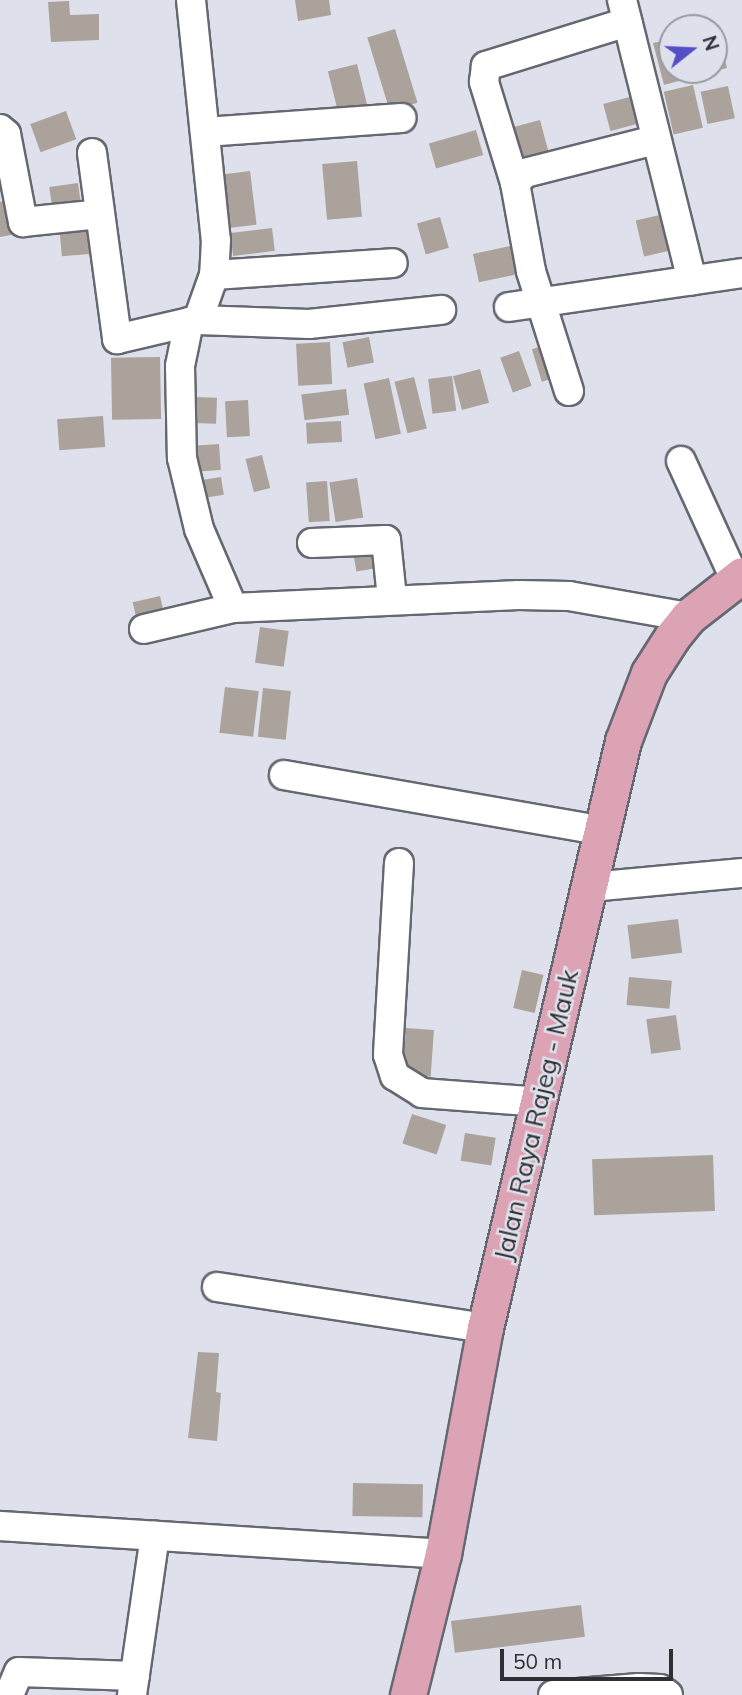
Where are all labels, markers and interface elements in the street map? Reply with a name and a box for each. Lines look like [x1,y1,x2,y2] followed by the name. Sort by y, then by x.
[658,14,728,84] north arrow
[697,33,725,54] text: N
[487,966,585,1264] street label: Jalan Raya Rajeg - Mauk
[504,1636,677,1680] scale bar
[513,1648,562,1674] text: 50 m

